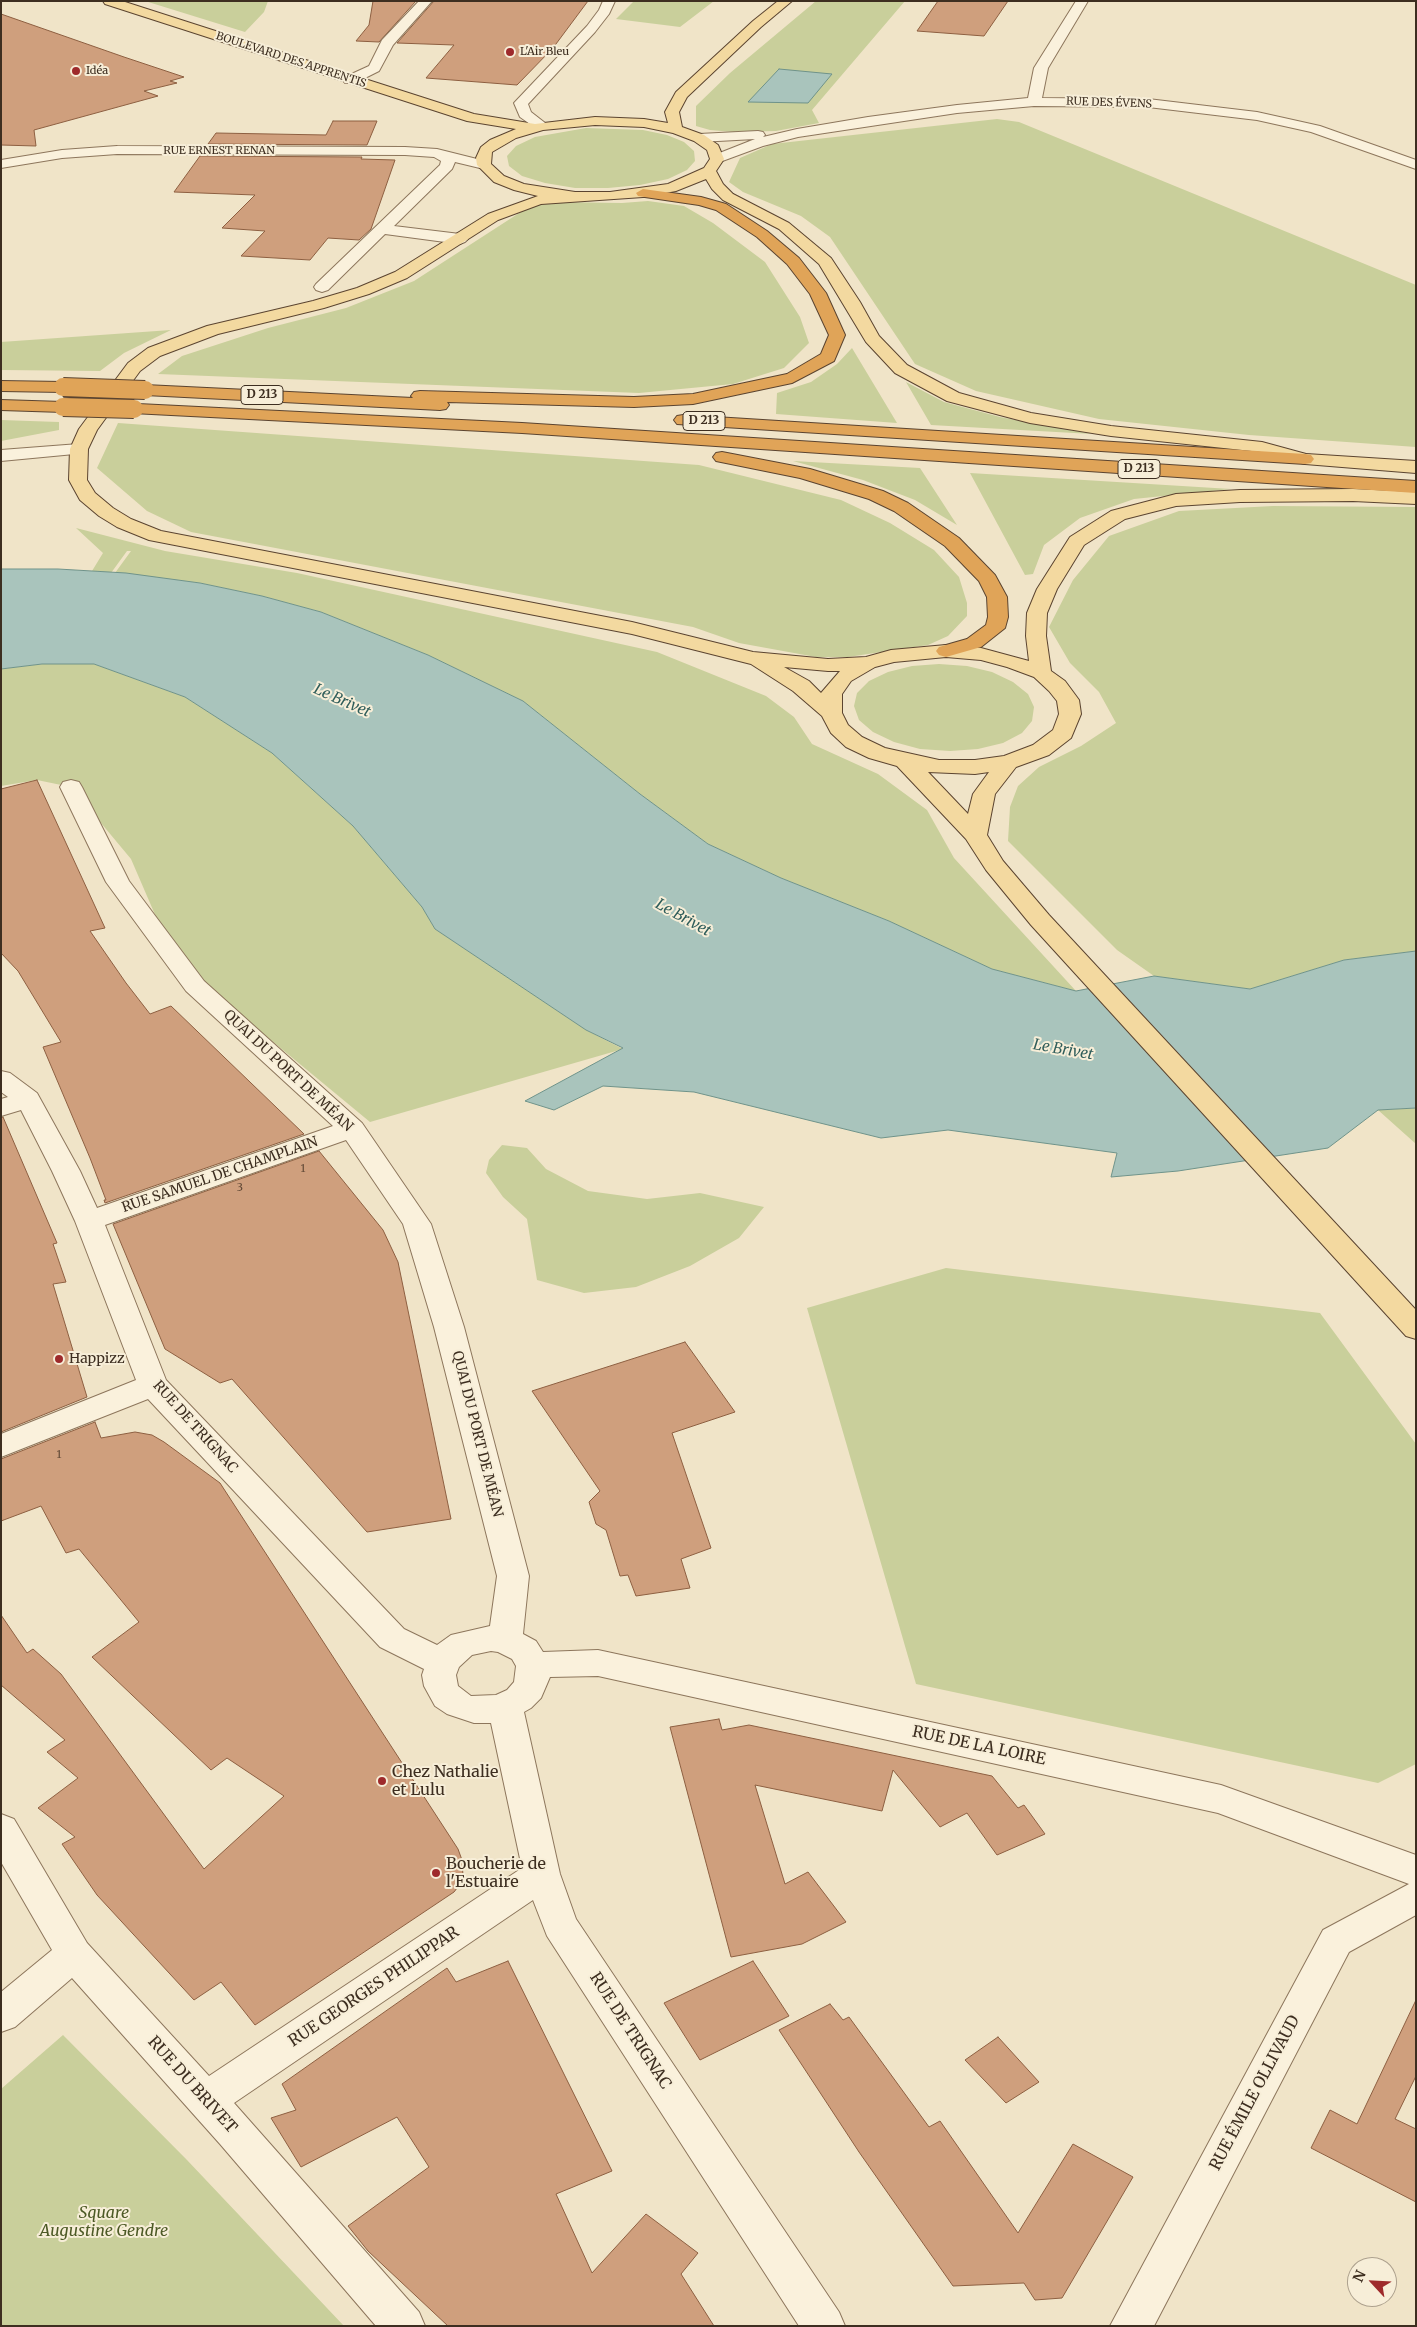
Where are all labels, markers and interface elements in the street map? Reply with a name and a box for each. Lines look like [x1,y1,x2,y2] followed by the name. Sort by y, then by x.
[214,29,368,91] street label: BOULEVARD DES APPRENTIS
[520,45,569,59] place label: L'Air Bleu
[504,46,516,58] marker: L'Air Bleu
[86,64,108,78] place label: Idéa
[70,65,82,77] marker: Idéa
[1066,95,1152,111] street label: RUE DES ÉVENS
[163,144,275,158] street label: RUE ERNEST RENAN
[241,386,283,404] road number: D 213
[683,412,725,431] road number: D 213
[1118,459,1160,478] road number: D 213
[311,680,373,722] water label: Le Brivet
[652,895,714,941] water label: Le Brivet
[220,1007,356,1135] street label: QUAI DU PORT DE MÉAN
[1032,1036,1094,1064] water label: Le Brivet
[120,1133,320,1217] street label: RUE SAMUEL DE CHAMPLAIN
[301,1162,305,1176] house number: 1
[237,1181,243,1195] house number: 3
[448,1349,506,1519] street label: QUAI DU PORT DE MÉAN
[69,1351,124,1367] place label: Happizz
[53,1353,65,1365] marker: Happizz
[149,1377,241,1477] street label: RUE DE TRIGNAC
[57,1448,61,1462] house number: 1
[911,1722,1047,1770] street label: RUE DE LA LOIRE
[392,1762,498,1800] place label: Chez Nathalie et Lulu
[376,1775,388,1787] marker: Chez Nathalie et Lulu
[446,1854,546,1892] place label: Boucherie de l'Estuaire
[430,1867,442,1879] marker: Boucherie de l'Estuaire
[285,1923,463,2051] street label: RUE GEORGES PHILIPPAR
[585,1969,675,2093] street label: RUE DE TRIGNAC
[1206,2012,1304,2174] street label: RUE ÉMILE OLLIVAUD
[143,2033,241,2137] street label: RUE DU BRIVET
[40,2203,168,2241] park label: Square Augustine Gendre
[1347,2257,1397,2307] north arrow
[1349,2267,1370,2285] text: N

